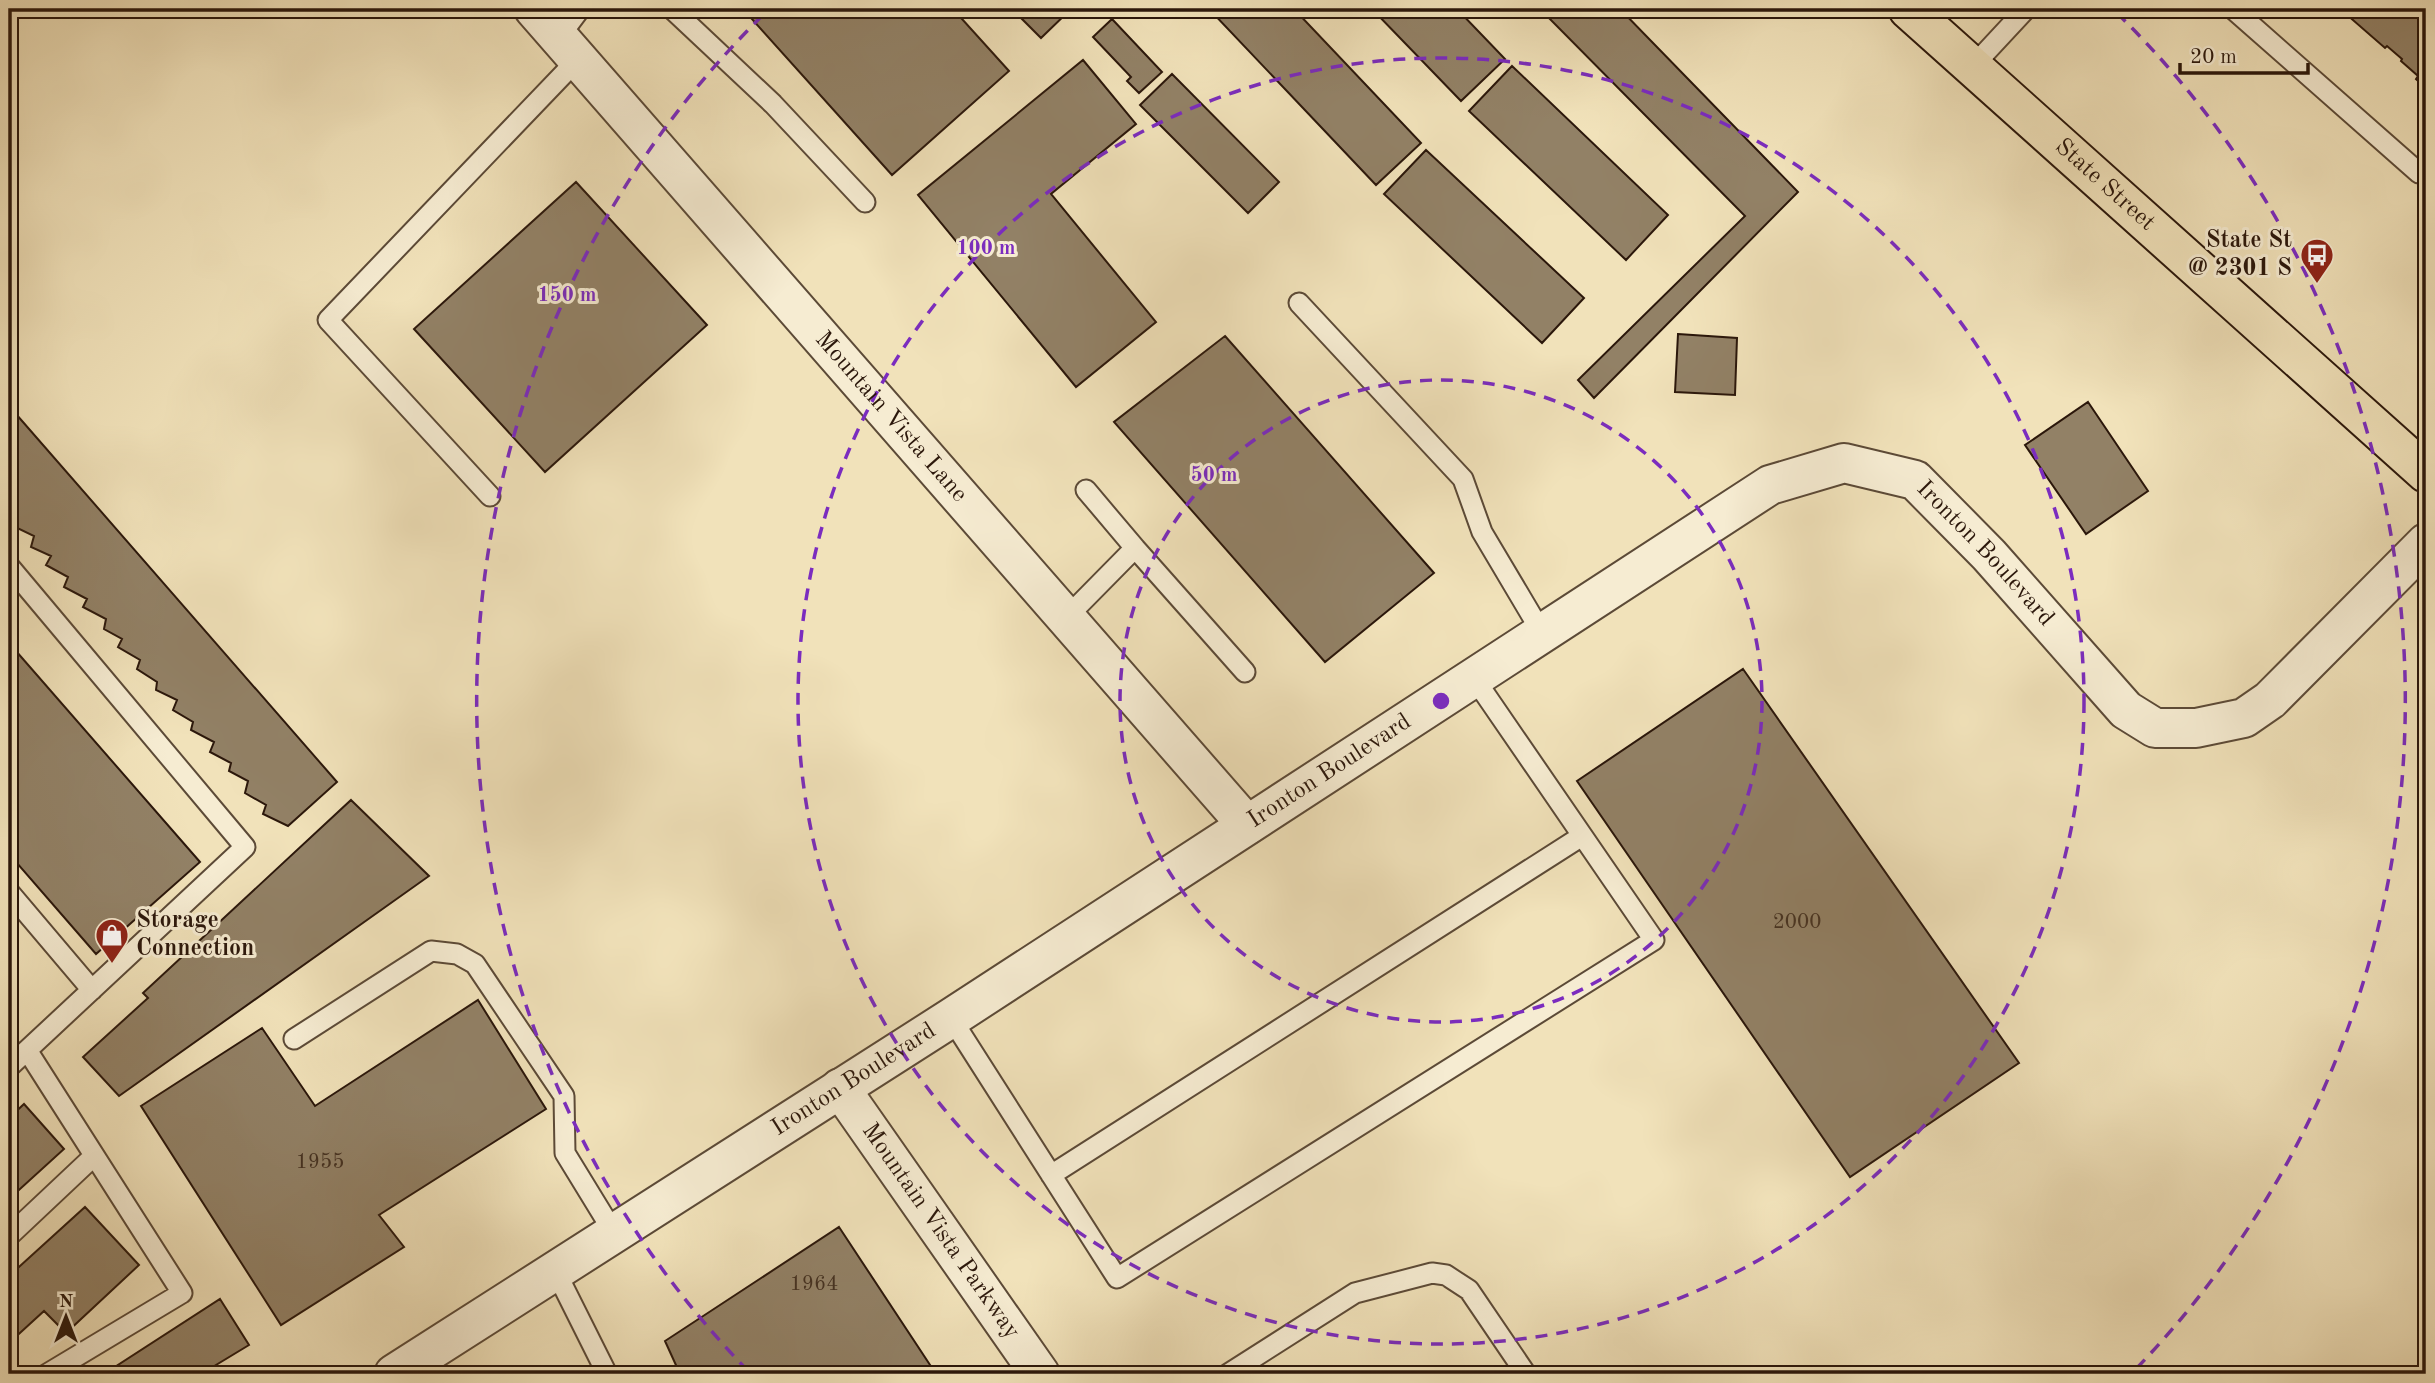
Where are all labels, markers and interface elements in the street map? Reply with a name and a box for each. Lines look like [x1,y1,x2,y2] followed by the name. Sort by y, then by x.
[2180,32,2307,76] scale bar
[2190,47,2237,68] text: 20 m
[2050,135,2159,236] street label: State Street
[2188,229,2292,281] place label: State St @ 2301 S
[2298,236,2336,285] bus stop icon: State St @ 2301 S
[956,238,1016,259] text: 100 m
[537,285,597,306] text: 150 m
[810,327,971,507] street label: Mountain Vista Lane
[1190,465,1238,486] text: 50 m
[1911,477,2058,631] street label: Ironton Boulevard
[1429,689,1453,713] centre of rings
[1244,710,1416,833] street label: Ironton Boulevard
[136,909,254,961] place label: Storage Connection
[1773,912,1821,933] house number: 2000
[93,916,131,965] shop icon: Storage Connection
[768,1019,940,1141] street label: Ironton Boulevard
[857,1119,1024,1344] street label: Mountain Vista Parkway
[296,1152,344,1173] house number: 1955
[790,1274,838,1295] house number: 1964
[32,1282,102,1352] north arrow
[59,1293,74,1312] text: N

